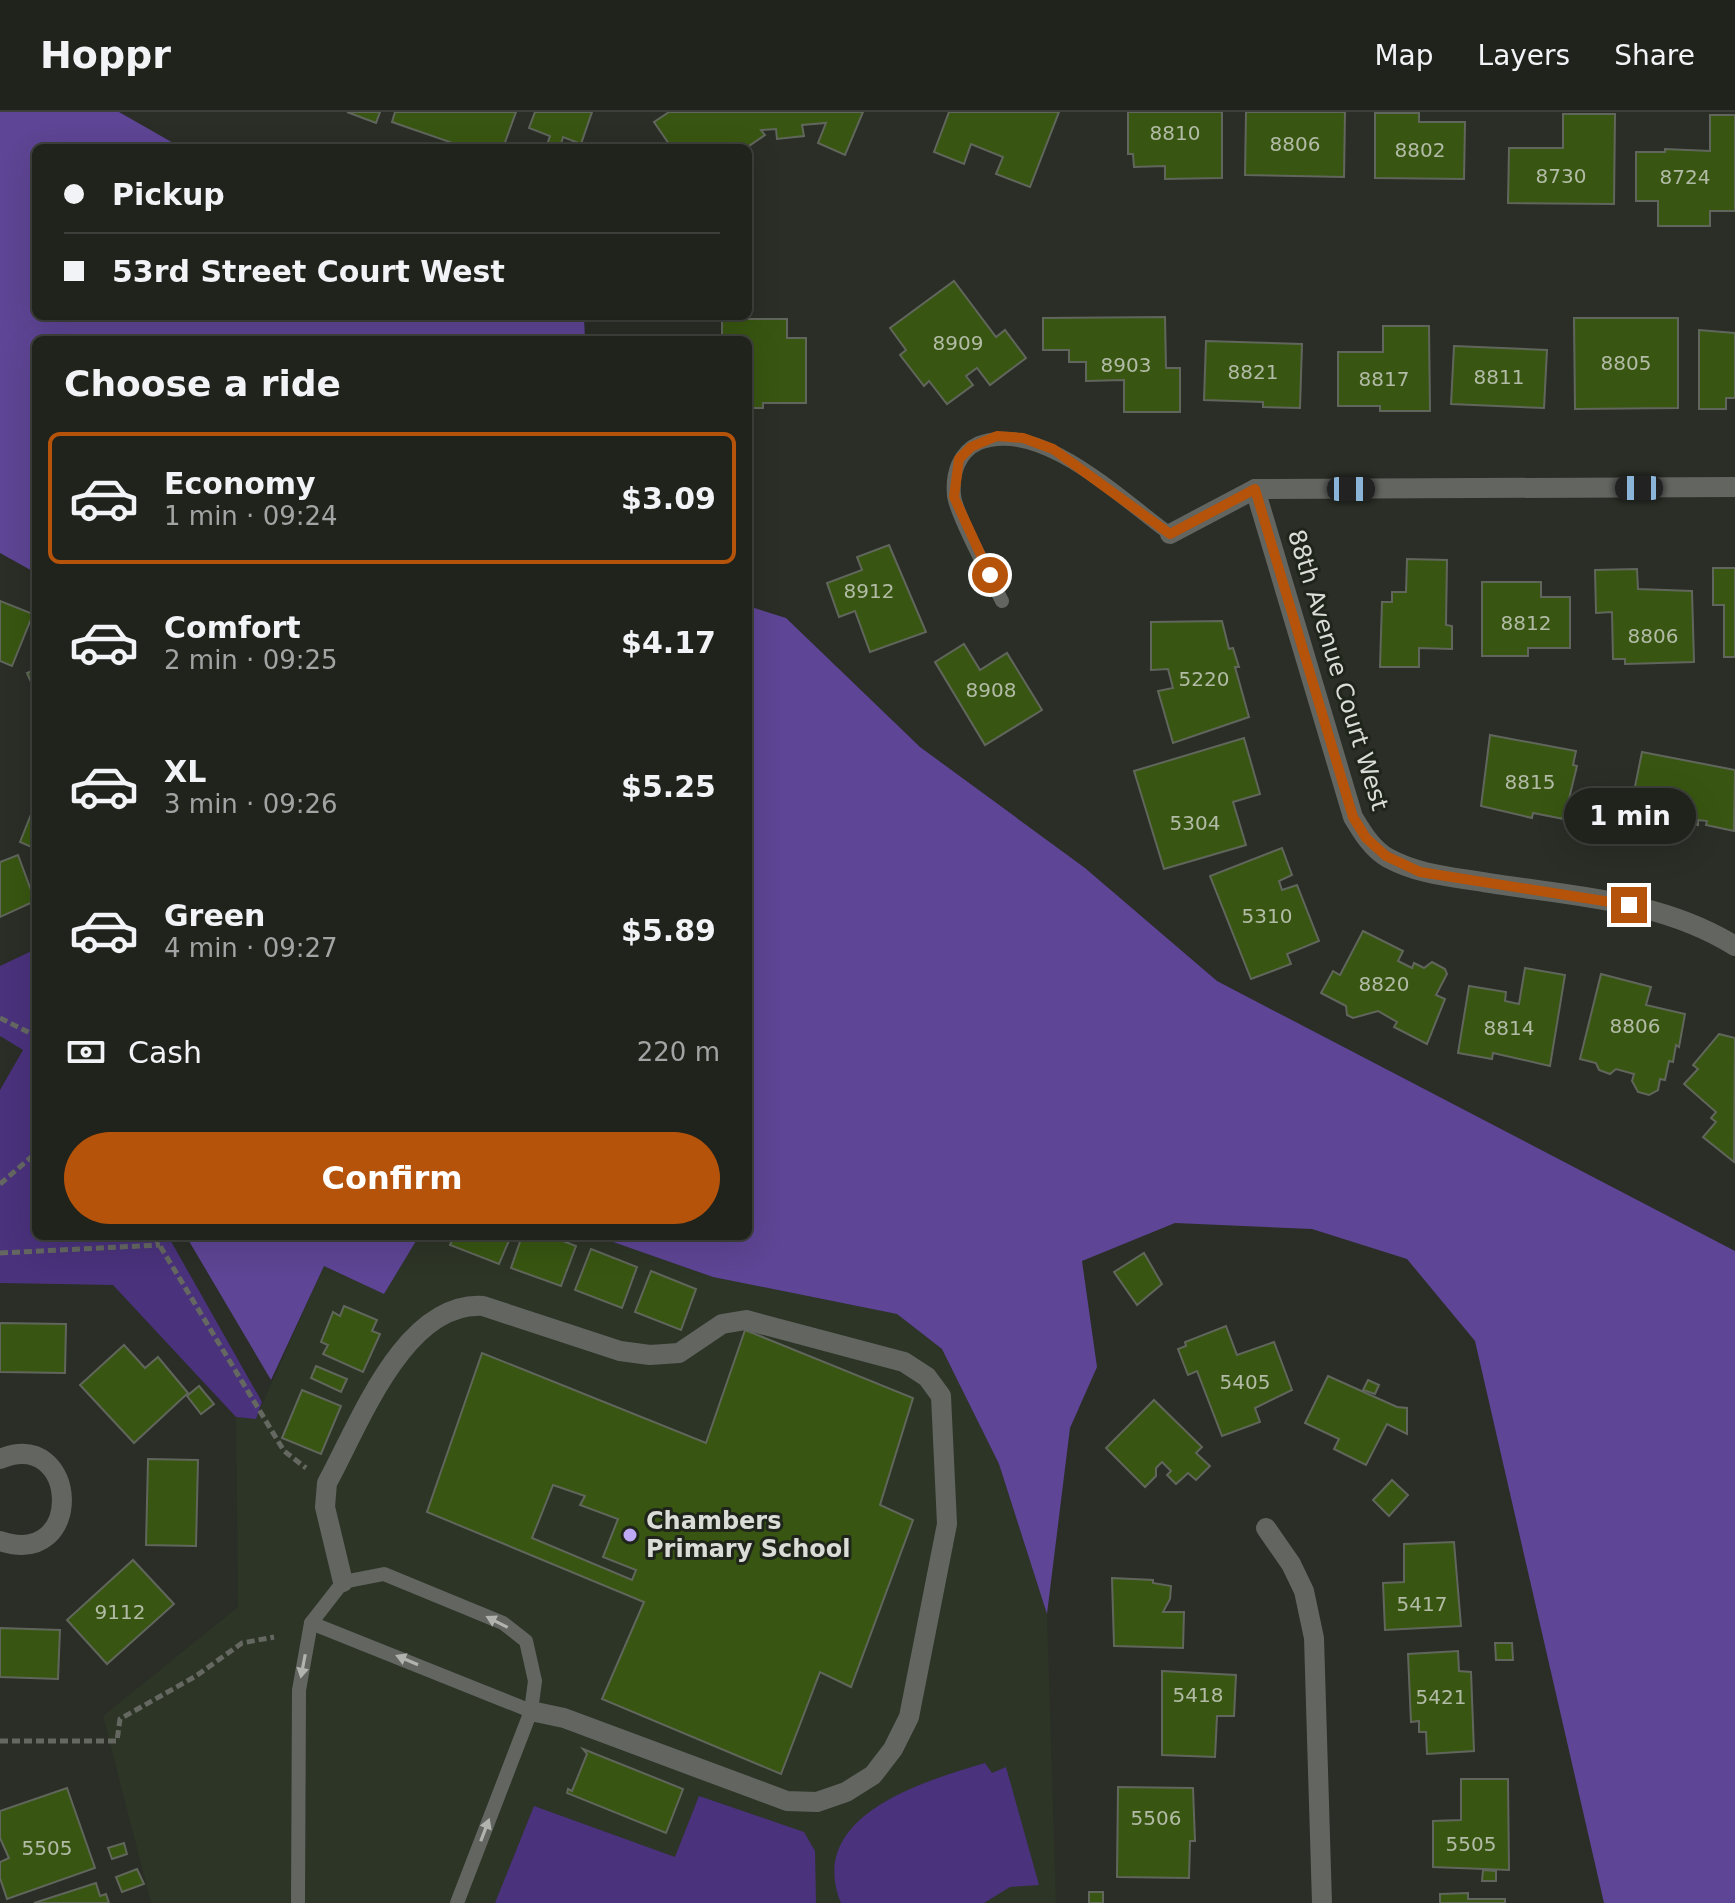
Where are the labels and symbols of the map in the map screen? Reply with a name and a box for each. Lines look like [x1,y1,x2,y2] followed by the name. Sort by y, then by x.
[1150,121,1200,145] house number: 8810
[1270,132,1320,156] house number: 8806
[1395,138,1445,162] house number: 8802
[1536,164,1586,188] house number: 8730
[1660,165,1710,189] house number: 8724
[933,331,983,355] house number: 8909
[1601,351,1651,375] house number: 8805
[1101,353,1151,377] house number: 8903
[1228,360,1278,384] house number: 8821
[1474,365,1524,389] house number: 8811
[1359,367,1409,391] house number: 8817
[1615,476,1663,500] car
[1327,477,1375,501] car
[1282,526,1394,814] street label: 88th Avenue Court West
[972,557,1008,593] route start
[844,579,894,603] house number: 8912
[1501,611,1551,635] house number: 8812
[1628,624,1678,648] house number: 8806
[1179,667,1229,691] house number: 5220
[966,678,1016,702] house number: 8908
[1505,770,1555,794] house number: 8815
[1563,789,1695,845] callout: 1 min
[1170,811,1220,835] house number: 5304
[1611,887,1647,923] route end
[1242,904,1292,928] house number: 5310
[1359,972,1409,996] house number: 8820
[1610,1014,1660,1038] house number: 8806
[1484,1016,1534,1040] house number: 8814
[1220,1370,1270,1394] house number: 5405
[646,1507,851,1563] place label: Chambers Primary School
[621,1526,639,1544] marker: Chambers Primary School
[1397,1592,1447,1616] house number: 5417
[95,1600,145,1624] house number: 9112
[485,1615,508,1628] one-way arrow
[396,1653,419,1666] one-way arrow
[296,1654,309,1679] one-way arrow
[1173,1683,1223,1707] house number: 5418
[1416,1685,1466,1709] house number: 5421
[1131,1806,1181,1830] house number: 5506
[479,1818,492,1842] one-way arrow
[1446,1832,1496,1856] house number: 5505
[22,1836,72,1860] house number: 5505

